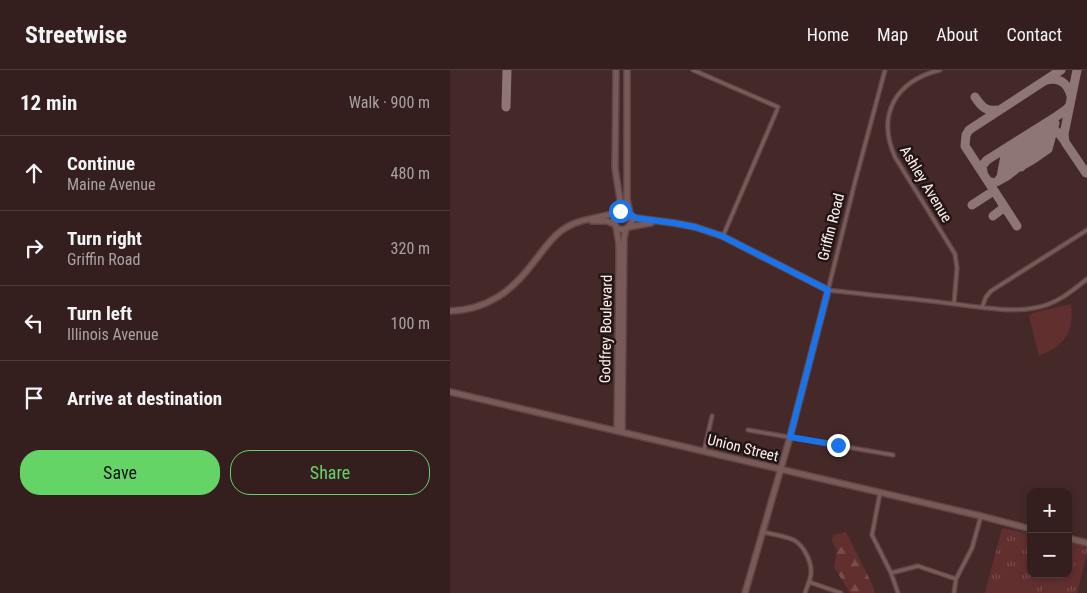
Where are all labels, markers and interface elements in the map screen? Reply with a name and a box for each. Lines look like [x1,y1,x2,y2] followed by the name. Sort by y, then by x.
[25,21,127,49] text: Streetwise
[807,24,849,45] text: Home
[877,24,908,45] text: Map
[936,24,978,45] text: About
[1006,24,1062,45] text: Contact
[20,91,77,115] text: 12 min
[349,93,430,112] text: Walk · 900 m
[896,143,956,225] street label: Ashley Avenue
[67,152,135,175] text: Continue
[20,159,48,187] icon: ahead
[391,164,430,183] text: 480 m
[67,175,155,194] text: Maine Avenue
[814,191,848,263] street label: Griffin Road
[609,200,632,223] route start
[67,227,142,250] text: Turn right
[20,234,48,262] icon: right
[391,239,430,258] text: 320 m
[67,250,140,269] text: Griffin Road
[596,275,616,383] street label: Godfrey Boulevard
[67,302,132,325] text: Turn left
[20,309,48,337] icon: left
[391,314,430,333] text: 100 m
[67,325,159,344] text: Illinois Avenue
[20,384,48,412] icon: arrive
[67,387,222,410] text: Arrive at destination
[706,430,780,466] street label: Union Street
[827,434,850,457] route end
[20,450,220,495] button: Save
[230,450,430,495] button: Share
[1027,488,1072,578] map controls
[1027,488,1072,533] button: +
[1027,533,1072,578] button: −

